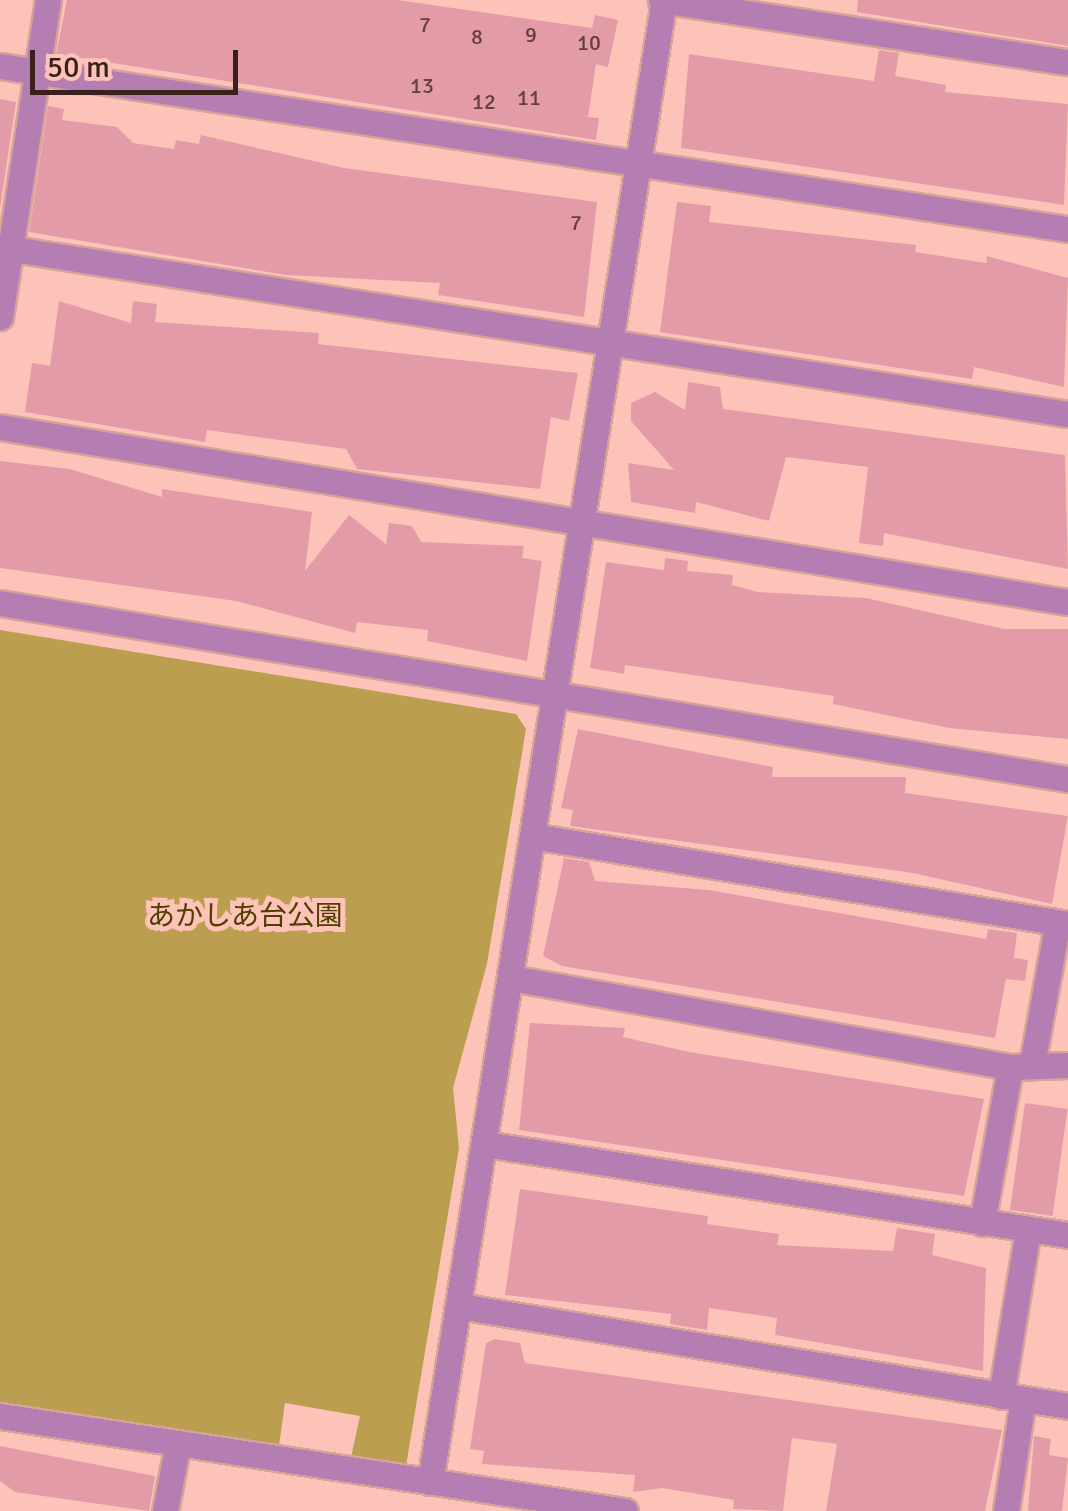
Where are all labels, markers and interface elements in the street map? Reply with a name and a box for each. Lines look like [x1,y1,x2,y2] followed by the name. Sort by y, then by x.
[419,12,431,38] house number: 7
[525,22,537,48] house number: 9
[471,24,483,50] house number: 8
[35,30,242,92] scale bar
[577,30,601,56] house number: 10
[47,49,110,86] text: 50 m
[410,73,434,99] house number: 13
[517,85,541,111] house number: 11
[472,89,496,115] house number: 12
[570,210,582,236] house number: 7
[147,899,343,933] park label: あかしあ台公園

